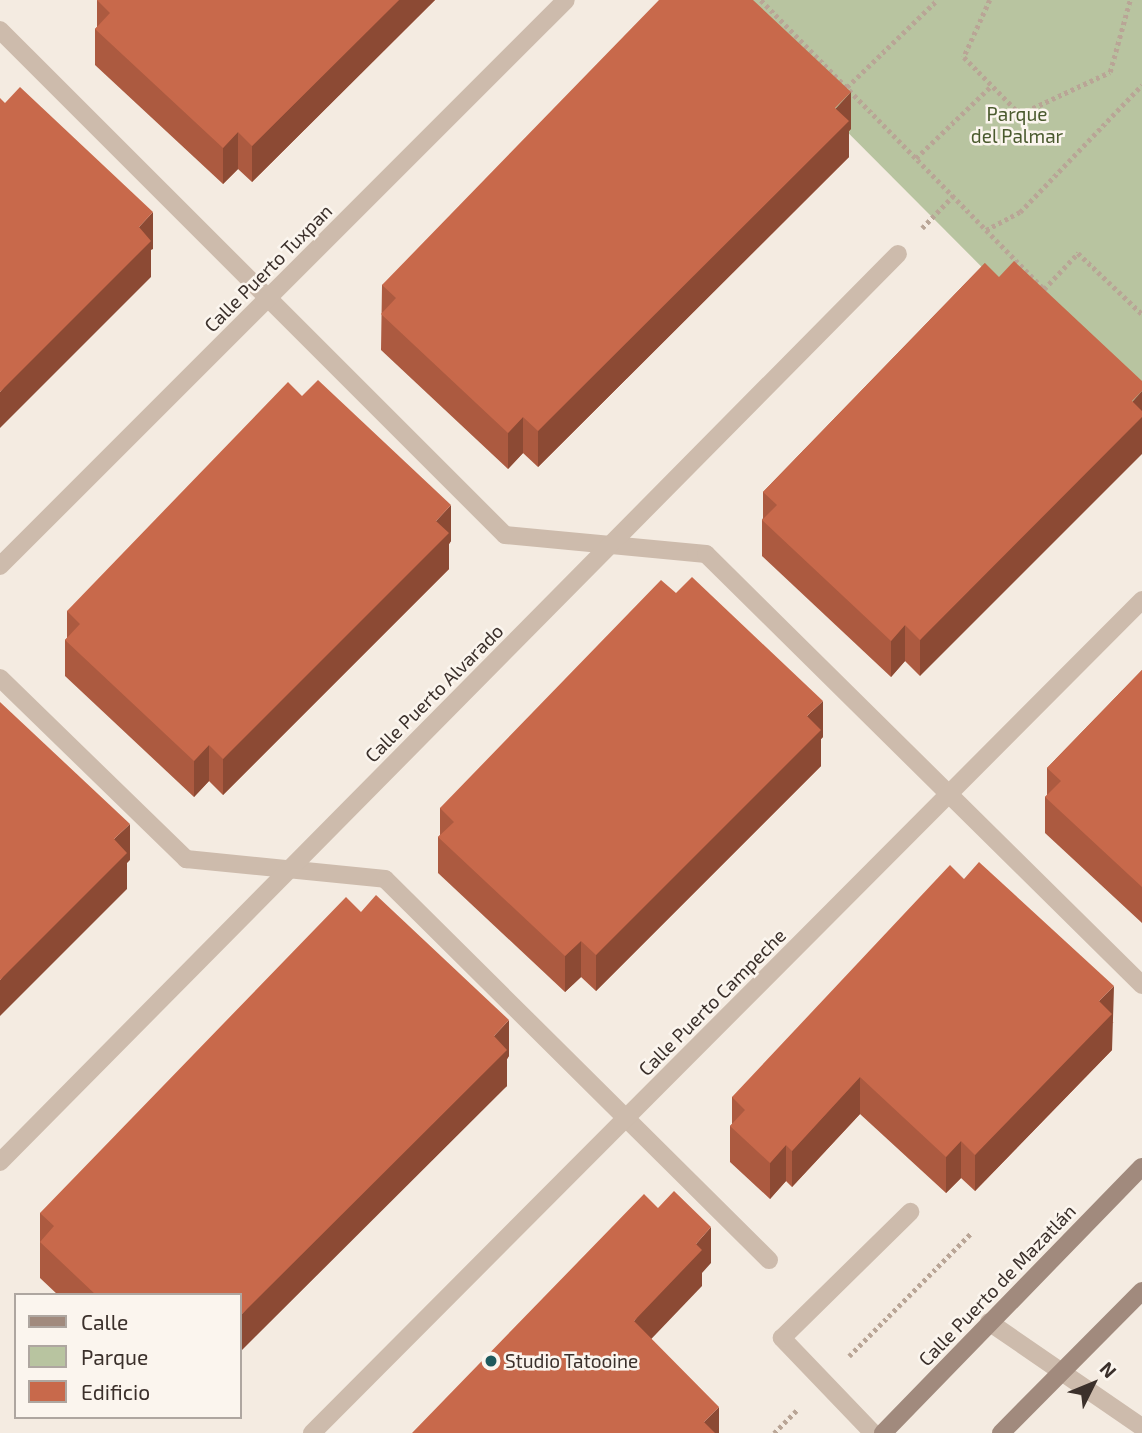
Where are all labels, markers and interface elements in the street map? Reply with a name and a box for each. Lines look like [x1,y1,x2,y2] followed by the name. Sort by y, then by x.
[971,103,1063,147] park label: Parque del Palmar
[199,199,337,337] street label: Calle Puerto Tuxpan
[360,619,508,767] street label: Calle Puerto Alvarado
[634,924,790,1080] street label: Calle Puerto Campeche
[914,1199,1080,1371] street label: Calle Puerto de Mazatlán
[14,1293,242,1419] legend
[81,1309,128,1334] text: Calle
[81,1344,148,1369] text: Parque
[1058,1349,1128,1419] north arrow
[505,1350,639,1372] place label: Studio Tatooine
[483,1353,499,1369] marker: Studio Tatooine
[1096,1356,1122,1382] text: N
[81,1379,150,1404] text: Edificio

